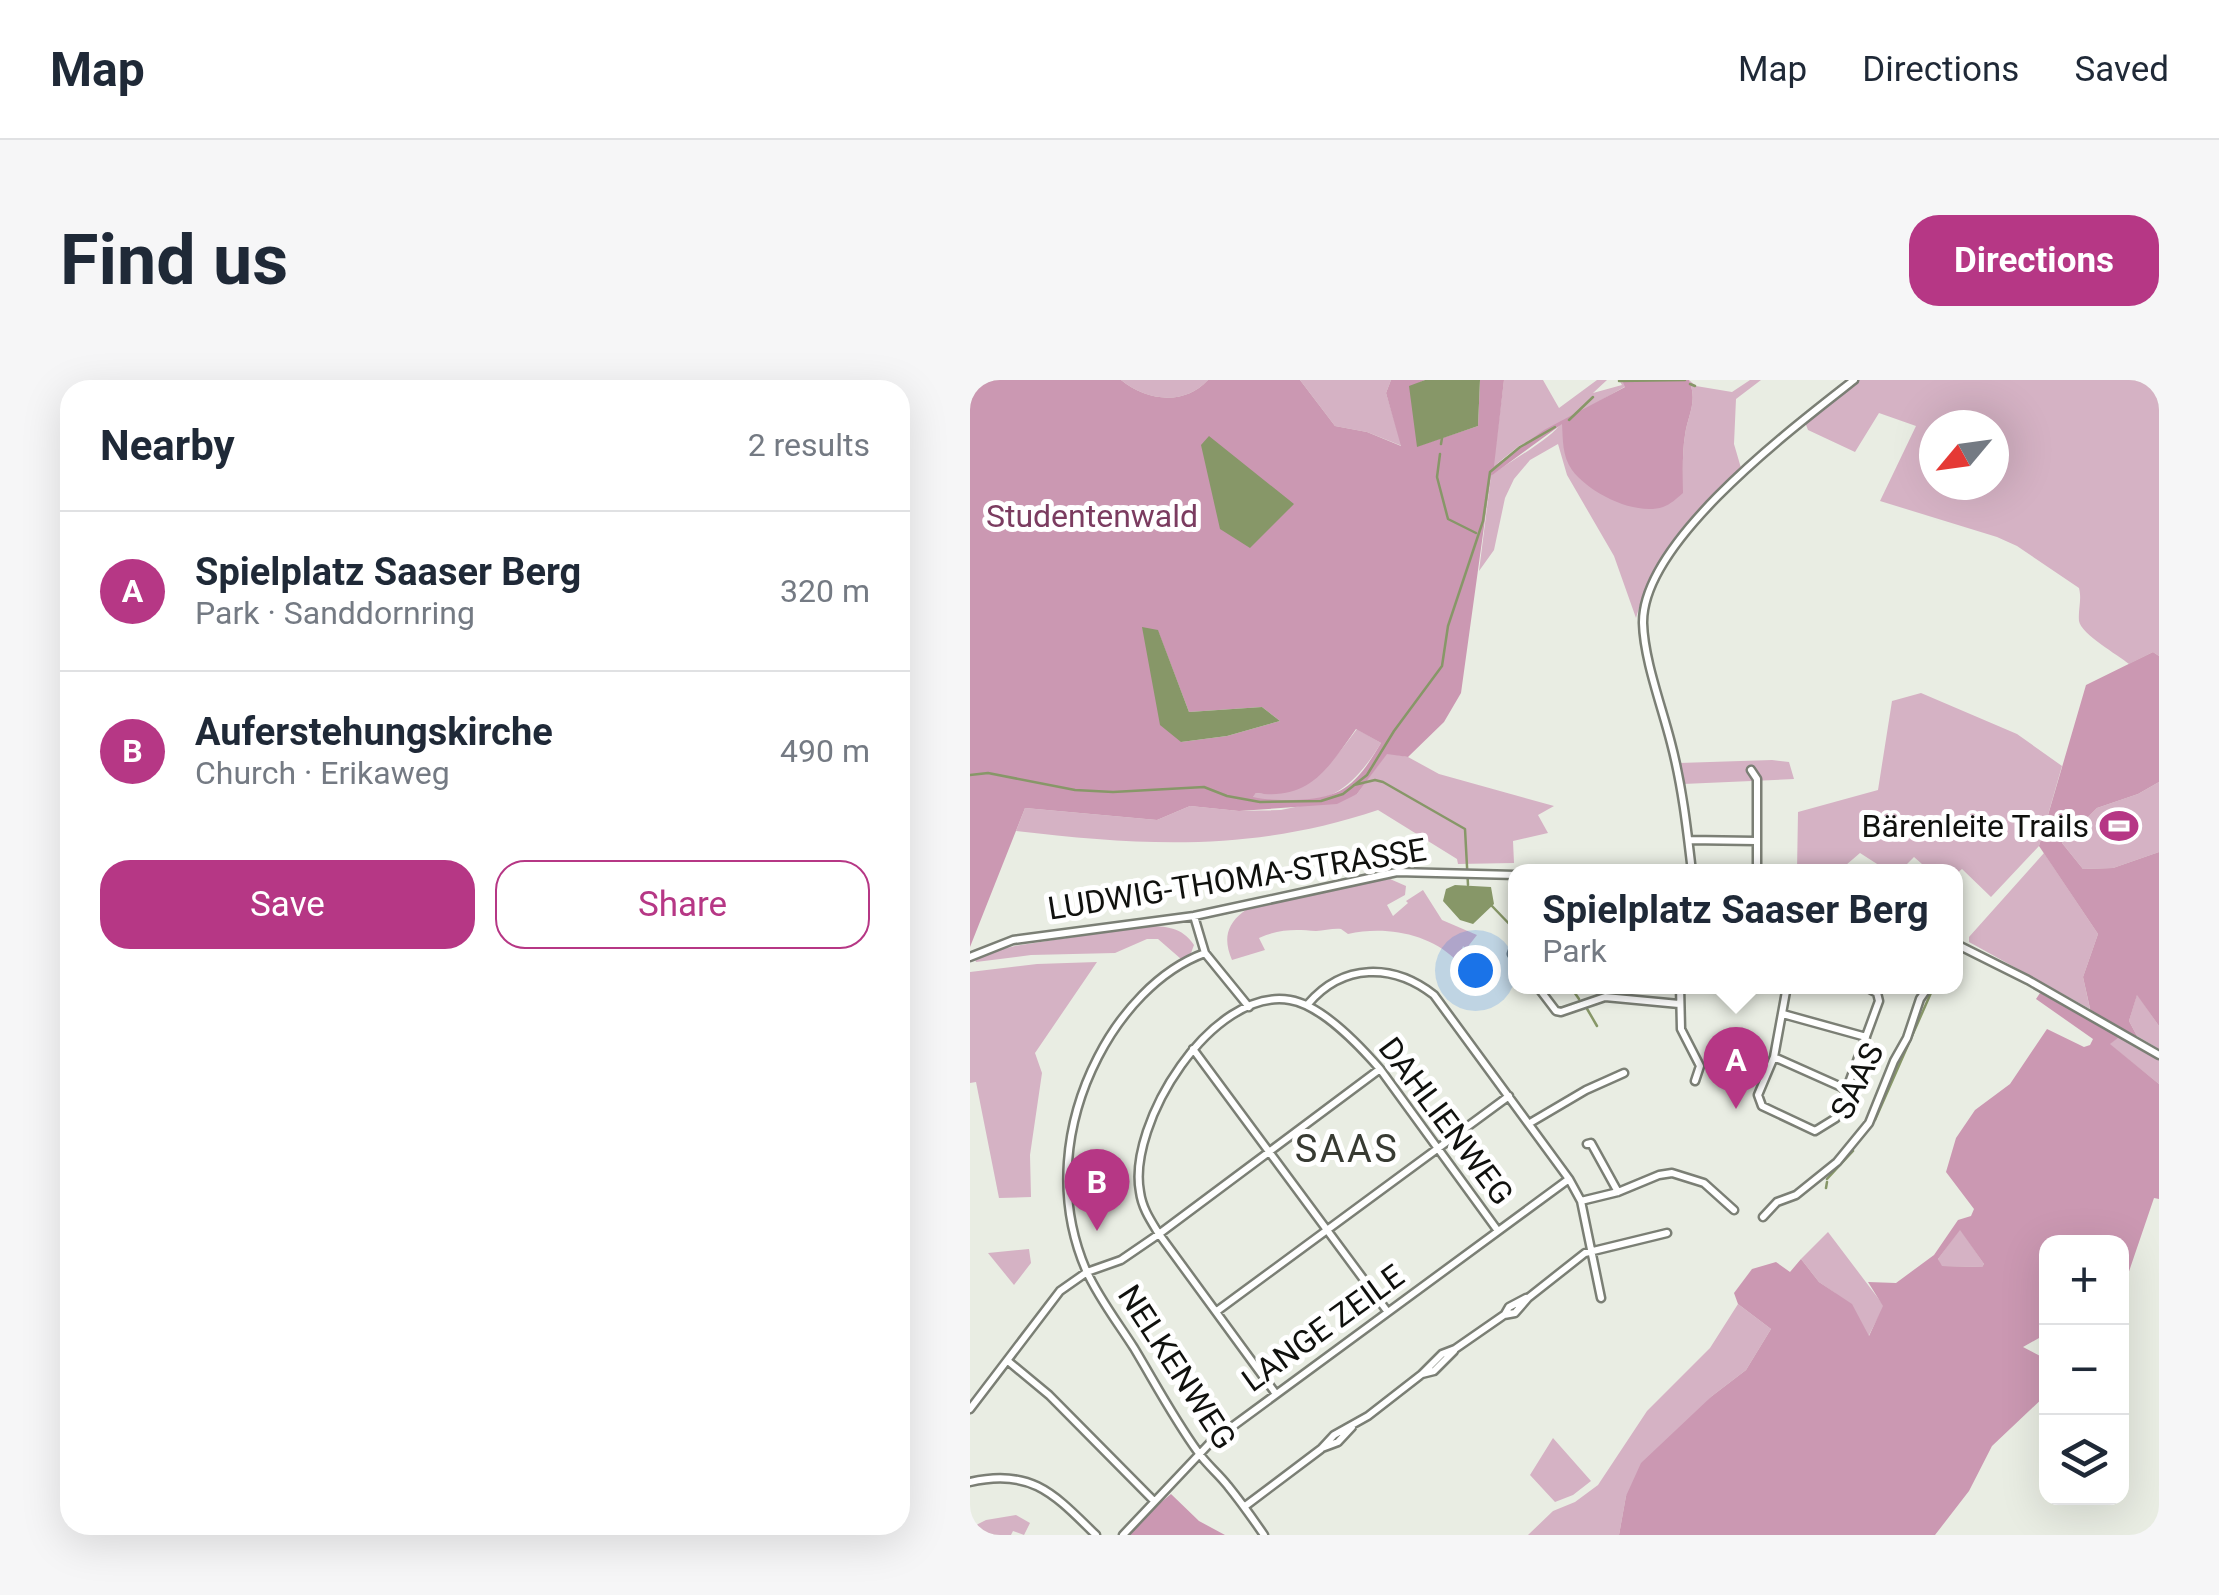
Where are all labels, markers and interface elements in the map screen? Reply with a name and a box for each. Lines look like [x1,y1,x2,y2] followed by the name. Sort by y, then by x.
[50,41,145,98] text: Map
[1738,49,1807,90] text: Map
[1862,49,2019,90] text: Directions
[2074,49,2169,90] text: Saved
[1909,215,2159,306] button: Directions
[60,219,288,301] text: Find us
[1919,410,2009,500] north arrow
[100,421,235,470] text: Nearby
[748,426,870,464] text: 2 results
[986,497,1198,535] park label: Studentenwald
[195,550,581,594] text: Spielplatz Saaser Berg
[122,572,143,610] text: A
[780,572,870,610] text: 320 m
[195,594,475,632] text: Park · Sanddornring
[195,710,553,754] text: Auferstehungskirche
[122,732,143,770] text: B
[780,732,870,770] text: 490 m
[195,754,450,792] text: Church · Erikaweg
[2098,805,2140,847] sports icon: Bärenleite Trails
[1862,807,2089,845] place label: Bärenleite Trails
[1045,830,1429,928] street label: LUDWIG-THOMA-STRASSE
[100,860,475,949] button: Save
[495,860,870,949] button: Share
[1508,864,1963,994] popup
[1542,888,1929,932] text: Spielplatz Saaser Berg
[1542,932,1607,970] text: Park
[1450,945,1501,996] your location
[1704,1026,1768,1109] pin: A
[1371,1030,1521,1212] street label: DAHLIENWEG
[1822,1037,1892,1125] street label: SAAS
[1295,1127,1399,1171] district label: SAAS
[1064,1148,1130,1231] pin: B
[2039,1235,2129,1505] map controls
[2039,1235,2129,1325] button: +
[1235,1257,1411,1399] street label: LANGE ZEILE
[1110,1278,1244,1456] street label: NELKENWEG
[2039,1325,2129,1415] button: −
[2039,1415,2129,1505] button: layers

